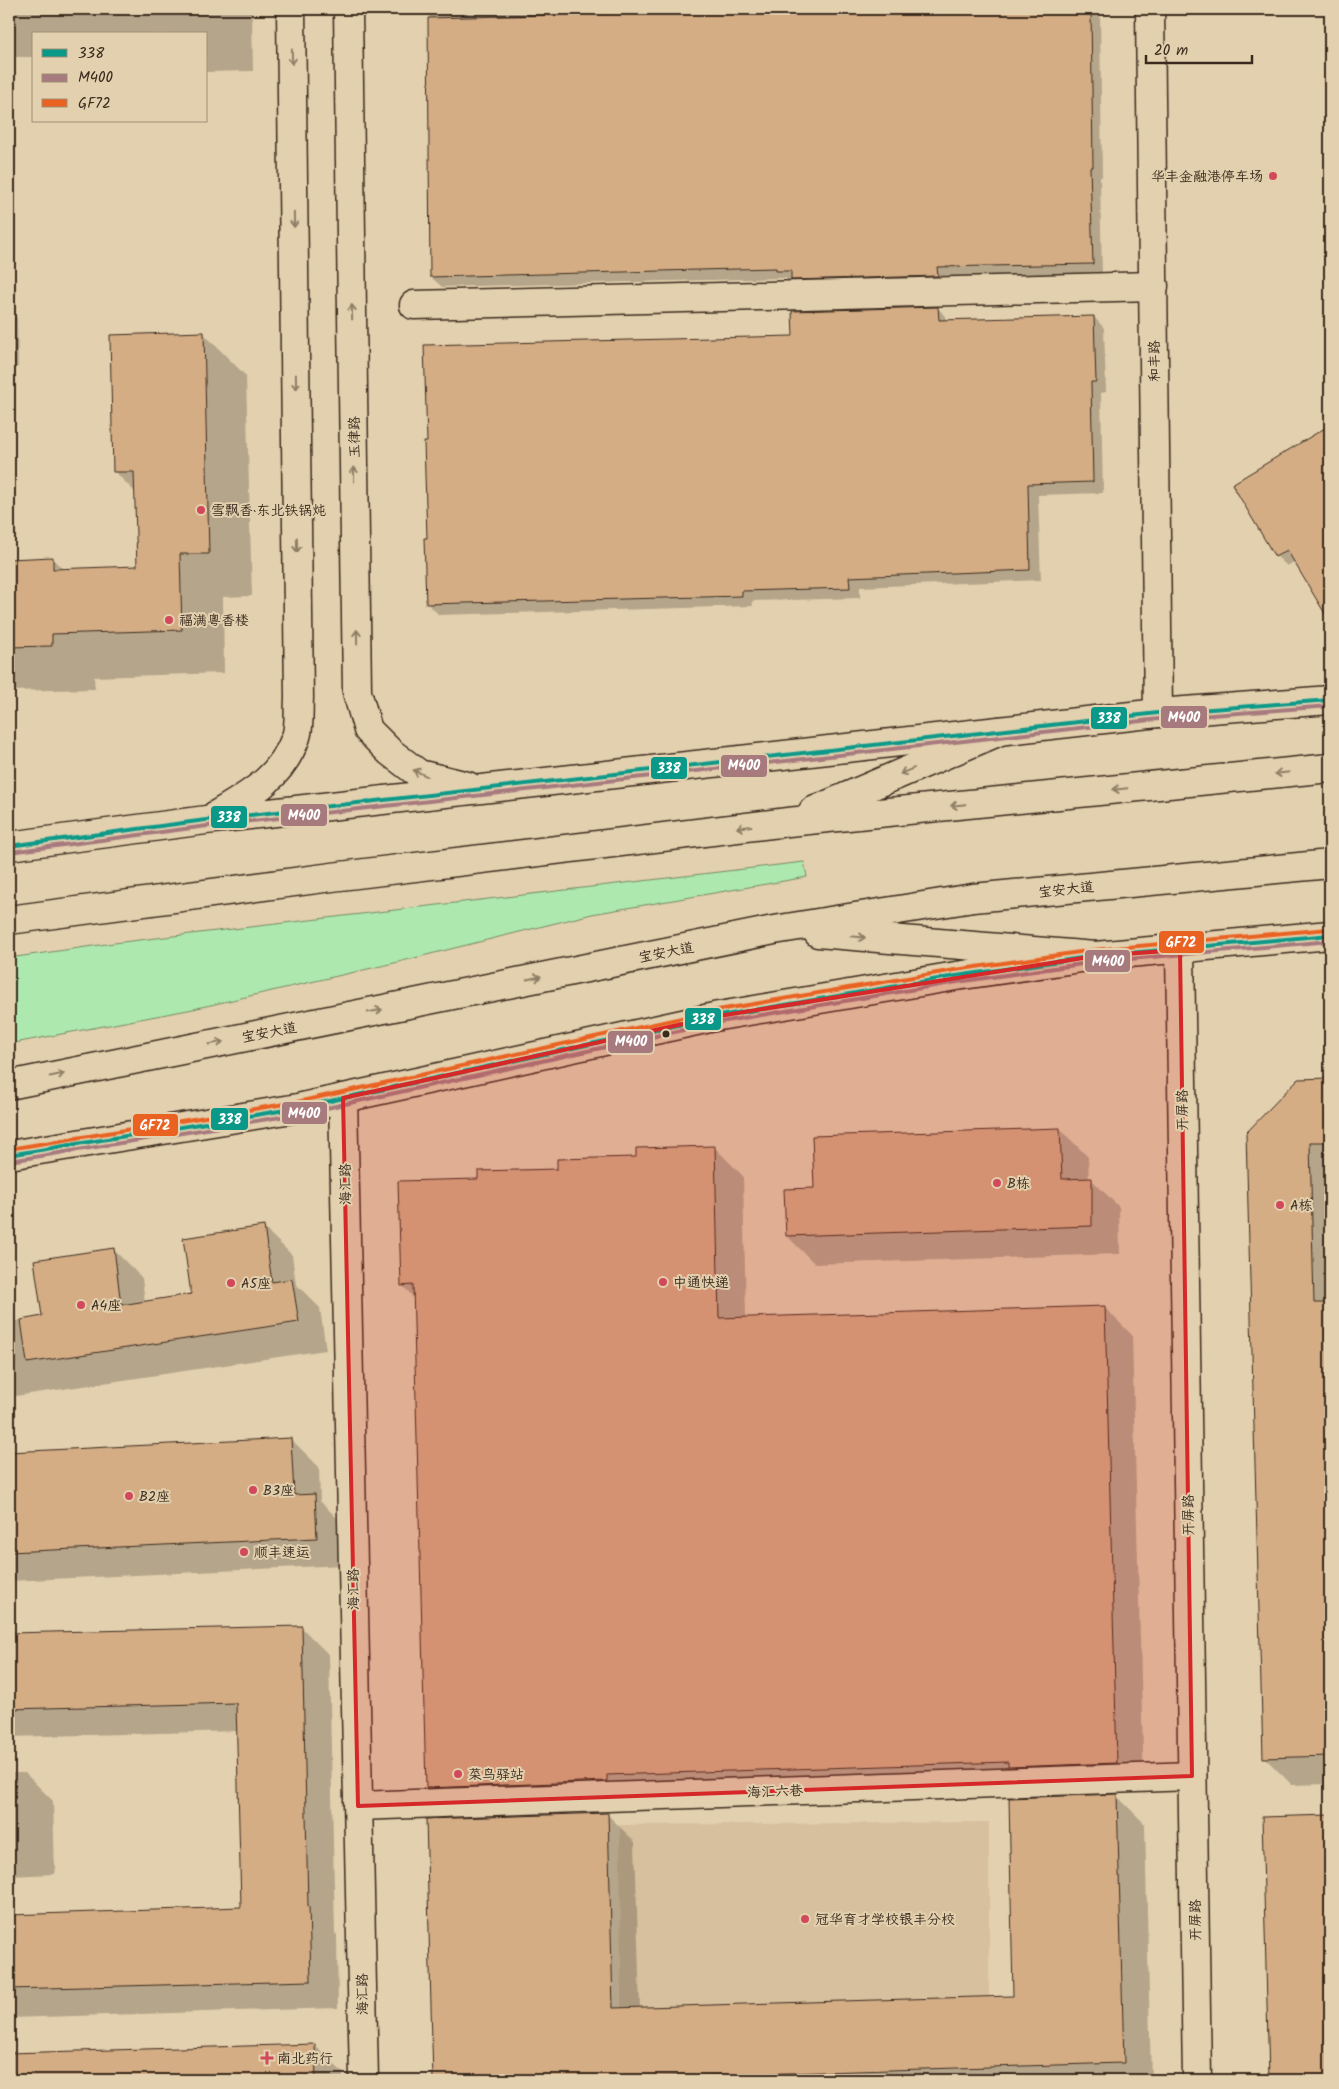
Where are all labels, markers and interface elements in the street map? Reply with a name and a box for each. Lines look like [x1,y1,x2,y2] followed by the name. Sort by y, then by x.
[32,32,208,122] legend
[1146,32,1253,64] scale bar
[1154,39,1188,63] text: 20 m
[78,42,105,66] text: 338
[287,49,297,65] one-way arrow
[78,66,114,90] text: M400
[78,92,111,116] text: GF72
[1151,166,1263,188] place label: 华丰金融港停车场
[1267,170,1279,182] marker: 华丰金融港停车场
[289,212,299,228] one-way arrow
[347,304,357,320] one-way arrow
[1144,340,1166,382] street label: 和丰路
[291,374,300,390] one-way arrow
[344,416,366,458] street label: 玉律路
[350,467,359,483] one-way arrow
[211,500,326,522] place label: 雪飘香·东北铁锅炖
[195,504,207,516] marker: 雪飘香·东北铁锅炖
[292,536,302,553] one-way arrow
[179,610,249,632] place label: 福满粤香楼
[163,614,175,626] marker: 福满粤香楼
[352,629,361,645] one-way arrow
[1160,705,1208,729] line badge: M400
[1090,706,1128,730] line badge: 338
[1168,707,1201,729] text: M400
[1096,708,1122,730] text: 338
[720,754,768,778] line badge: M400
[728,755,761,777] text: M400
[650,756,688,780] line badge: 338
[656,758,682,780] text: 338
[413,767,428,777] one-way arrow
[900,767,915,777] one-way arrow
[1274,768,1290,778] one-way arrow
[1112,784,1128,794] one-way arrow
[951,800,967,810] one-way arrow
[280,803,328,827] line badge: M400
[210,805,248,829] line badge: 338
[288,805,321,827] text: M400
[216,807,242,829] text: 338
[737,822,753,832] one-way arrow
[1037,876,1095,904] street label: 宝安大道
[1158,930,1205,954] line badge: GF72
[850,932,866,941] one-way arrow
[1166,932,1196,954] text: GF72
[637,937,696,969] street label: 宝安大道
[1084,949,1131,973] line badge: M400
[1092,951,1125,973] text: M400
[526,973,542,983] one-way arrow
[367,1005,383,1015] one-way arrow
[684,1007,722,1031] line badge: 338
[690,1009,716,1031] text: 338
[240,1017,299,1049] street label: 宝安大道
[661,1029,671,1039] unlabelled marker
[607,1030,654,1054] line badge: M400
[615,1031,648,1053] text: M400
[207,1038,223,1047] one-way arrow
[48,1070,64,1079] one-way arrow
[1172,1089,1194,1131] street label: 开屏路
[281,1101,328,1125] line badge: M400
[288,1103,321,1125] text: M400
[210,1107,249,1131] line badge: 338
[217,1109,243,1131] text: 338
[132,1113,179,1137] line badge: GF72
[140,1115,170,1137] text: GF72
[335,1163,357,1205] street label: 海汇路
[1007,1173,1030,1195] place label: B栋
[991,1177,1003,1189] marker: B栋
[1290,1195,1313,1217] place label: A栋
[1274,1199,1286,1211] marker: A栋
[673,1272,729,1294] place label: 中通快递
[241,1273,271,1295] place label: A5座
[657,1276,669,1288] marker: 中通快递
[225,1277,237,1289] marker: A5座
[91,1295,121,1317] place label: A4座
[75,1299,87,1311] marker: A4座
[263,1480,294,1502] place label: B3座
[247,1484,259,1496] marker: B3座
[139,1486,170,1508] place label: B2座
[123,1490,135,1502] marker: B2座
[1178,1494,1200,1536] street label: 开屏路
[254,1542,310,1564] place label: 顺丰速运
[238,1546,250,1558] marker: 顺丰速运
[343,1568,365,1610] street label: 海汇路
[468,1764,524,1786] place label: 菜鸟驿站
[452,1768,464,1780] marker: 菜鸟驿站
[747,1780,804,1804] street label: 海汇六巷
[1185,1899,1207,1941] street label: 开屏路
[815,1909,955,1931] place label: 冠华育才学校银丰分校
[799,1913,811,1925] marker: 冠华育才学校银丰分校
[352,1973,374,2015] street label: 海汇路
[277,2048,333,2070] place label: 南北药行
[261,2052,273,2064] marker: 南北药行

